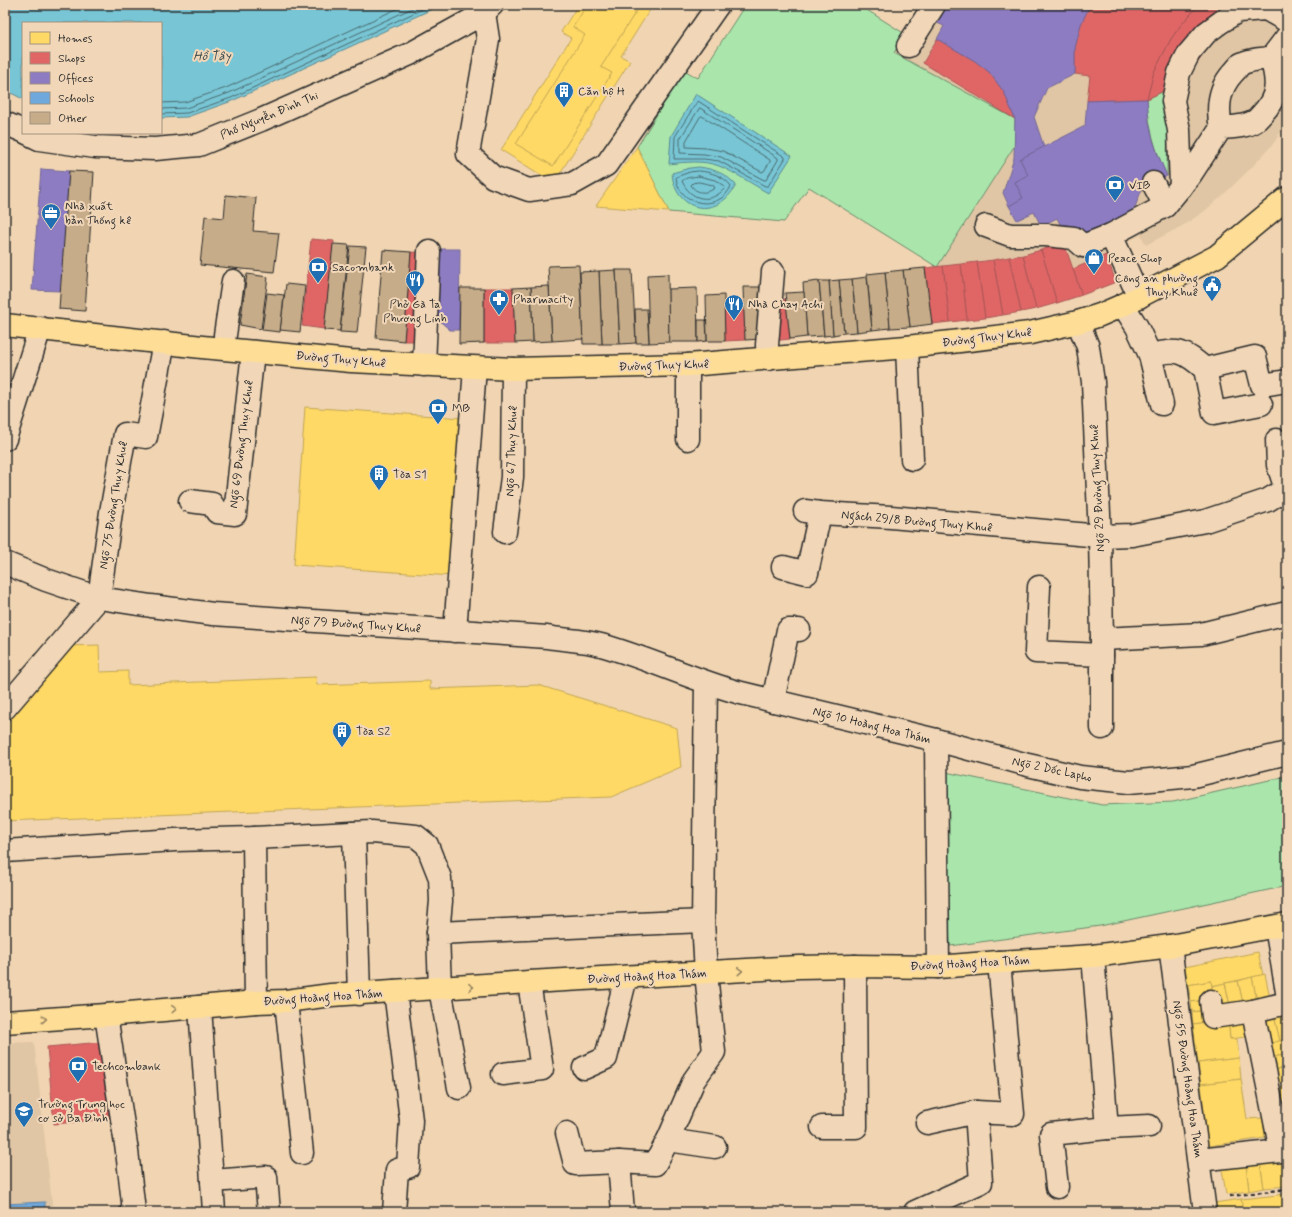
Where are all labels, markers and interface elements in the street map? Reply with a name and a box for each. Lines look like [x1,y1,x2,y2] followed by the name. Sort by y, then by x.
[22,22,162,134] legend
[58,31,93,47] text: Homes
[193,48,232,65] water label: Hồ Tây
[58,51,85,67] text: Shops
[58,71,93,87] text: Offices
[553,80,575,108] building icon: Căn hộ H
[578,84,625,100] place label: Căn hộ H
[218,88,322,145] street label: Phố Nguyễn Đình Thi
[58,91,94,107] text: Schools
[58,111,87,127] text: Other
[1104,174,1126,202] bank icon: VIB
[1129,178,1151,194] place label: VIB
[65,199,131,230] place label: Nhà xuất bản Thống kê
[40,202,62,230] office icon: Nhà xuất bản Thống kê
[1083,247,1105,275] shop icon: Peace Shop
[1108,251,1163,267] place label: Peace Shop
[307,256,329,284] bank icon: Sacombank
[332,260,394,276] place label: Sacombank
[404,269,426,297] restaurant icon: Phở Gà Ta Phương Linh
[1115,271,1198,301] place label: Công an phường Thuỵ Khuê
[1201,274,1223,302] public building icon: Công an phường Thuỵ Khuê
[488,288,510,316] pharmacy icon: Pharmacity
[513,292,574,308] place label: Pharmacity
[723,293,745,321] restaurant icon: Nhà Chay Achi
[383,297,447,328] place label: Phở Gà Ta Phương Linh
[748,297,823,313] place label: Nhà Chay Achi
[941,325,1033,352] street label: Đường Thụy Khuê
[295,348,387,373] street label: Đường Thụy Khuê
[619,356,709,377] street label: Đường Thụy Khuê
[226,379,259,509] street label: Ngõ 69 Đường Thụy Khuê
[427,397,449,425] bank icon: MB
[452,401,471,417] place label: MB
[502,405,523,497] street label: Ngõ 67 Thụy Khuê
[1087,424,1110,552] street label: Ngõ 29 Đường Thuỵ Khuê
[96,440,133,571] street label: Ngõ 75 Đường Thụy Khuê
[368,463,390,491] building icon: Tòa S1
[393,467,427,483] place label: Tòa S1
[841,507,993,538] street label: Ngách 29/8 Đường Thuỵ Khuê
[290,612,422,639] street label: Ngõ 79 Đường Thụy Khuê
[811,704,932,749] street label: Ngõ 10 Hoàng Hoa Thám
[331,720,353,748] building icon: Tòa S2
[356,724,390,740] place label: Tòa S2
[1010,754,1094,787] street label: Ngõ 2 Dốc Lapho
[910,953,1030,976] street label: Đường Hoàng Hoa Thám
[587,966,707,989] street label: Đường Hoàng Hoa Thám
[737,967,743,975] one-way arrow
[467,982,474,991] one-way arrow
[263,986,383,1011] street label: Đường Hoàng Hoa Thám
[1167,999,1206,1159] street label: Ngõ 55 Đường Hoàng Hoa Thám
[170,1005,177,1014] one-way arrow
[41,1014,47,1023] one-way arrow
[67,1055,89,1083] bank icon: Techcombank
[92,1059,161,1075] place label: Techcombank
[38,1097,125,1127] place label: Trường Trung học cơ sở Ba Đình
[13,1100,35,1128] school or university icon: Trường Trung học cơ sở Ba Đình

